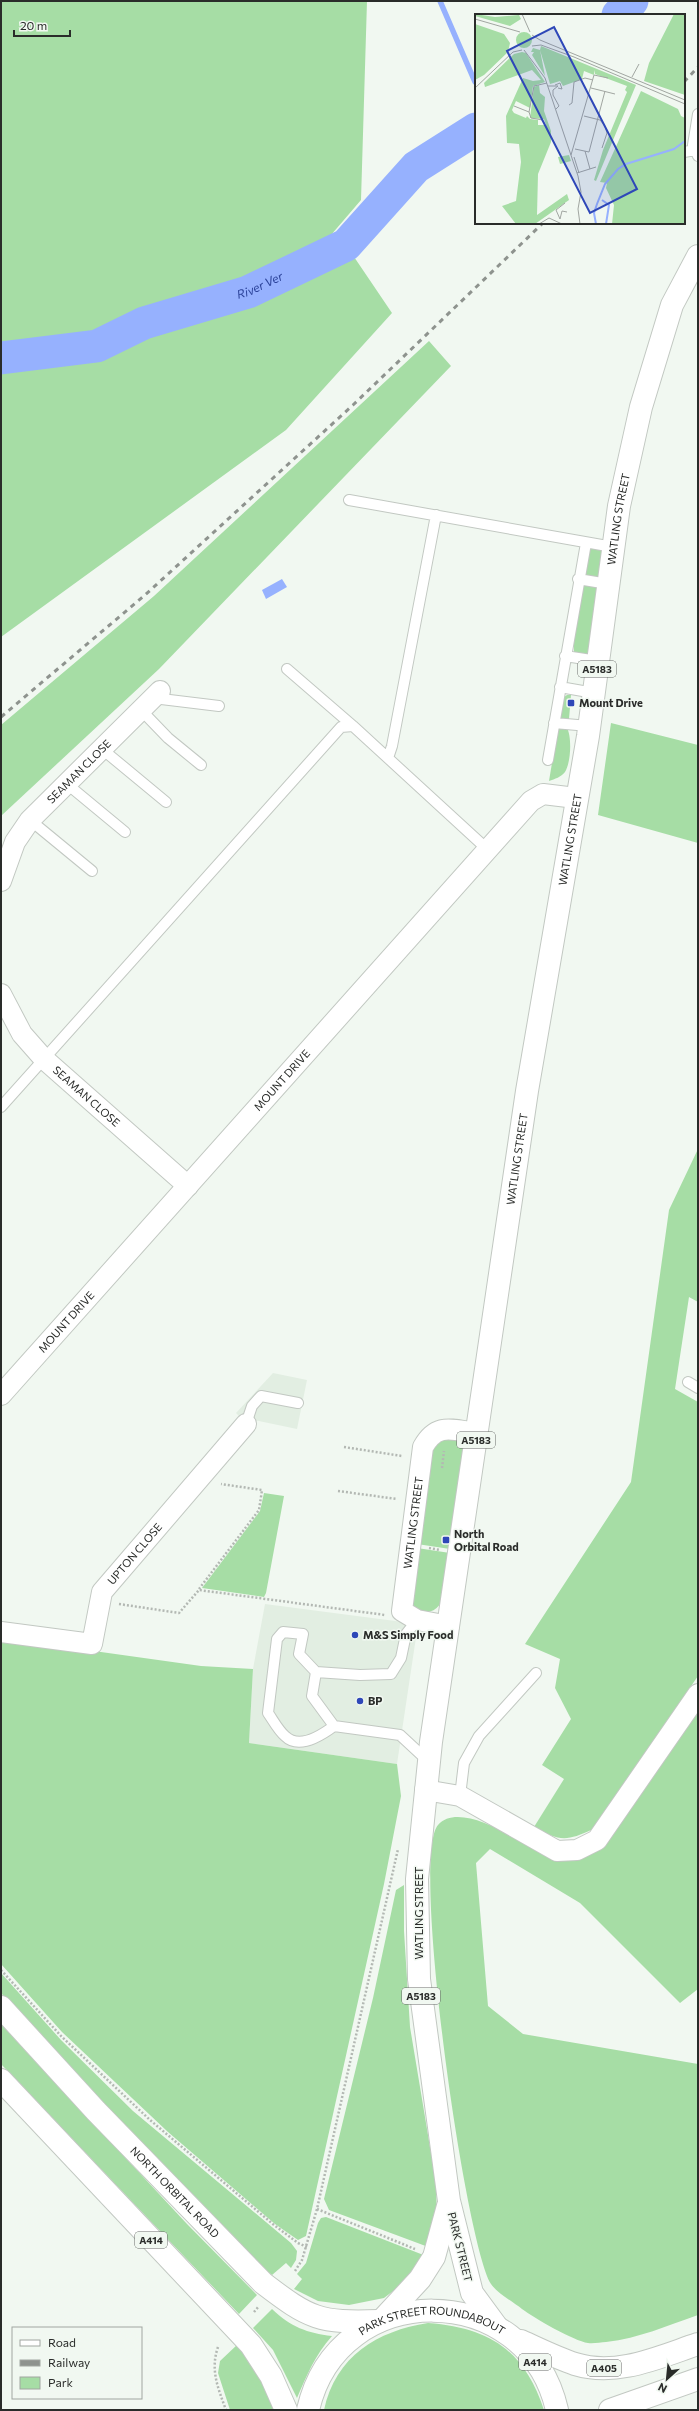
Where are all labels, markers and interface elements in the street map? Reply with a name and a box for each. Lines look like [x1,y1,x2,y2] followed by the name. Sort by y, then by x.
[14,12,70,38] scale bar
[475,14,685,224] inset map
[20,18,47,32] text: 20 m
[235,268,286,301] water label: River Ver
[604,472,632,566] street label: WATLING STREET
[578,661,616,677] road number: A5183
[579,696,643,709] place label: Mount Drive
[566,698,576,708] marker: Mount Drive
[44,737,113,806] street label: SEAMAN CLOSE
[555,793,584,886] street label: WATLING STREET
[251,1047,312,1113] street label: MOUNT DRIVE
[51,1063,123,1129] street label: SEAMAN CLOSE
[503,1112,530,1206] street label: WATLING STREET
[35,1288,97,1355] street label: MOUNT DRIVE
[457,1432,495,1448] road number: A5183
[400,1476,425,1570] street label: WATLING STREET
[104,1520,164,1587] street label: UPTON CLOSE
[454,1527,519,1553] place label: North Orbital Road
[441,1535,451,1545] marker: North Orbital Road
[363,1628,453,1641] place label: M&S Simply Food
[350,1630,360,1640] marker: M&S Simply Food
[368,1694,382,1707] place label: BP
[355,1696,365,1706] marker: BP
[412,1867,425,1959] street label: WATLING STREET
[402,1988,440,2004] road number: A5183
[128,2143,222,2240] street label: NORTH ORBITAL ROAD
[446,2211,475,2283] street label: PARK STREET
[135,2232,167,2248] road number: A414
[356,2304,508,2337] text: PARK STREET ROUNDABOUT
[12,2327,142,2399] legend
[356,2328,508,2342] street label: PARK STREET ROUNDABOUT
[48,2335,76,2349] text: Road
[519,2354,551,2370] road number: A414
[48,2355,90,2369] text: Railway
[647,2359,687,2399] north arrow
[587,2360,621,2376] road number: A405
[48,2375,74,2389] text: Park
[656,2381,669,2396] text: N

